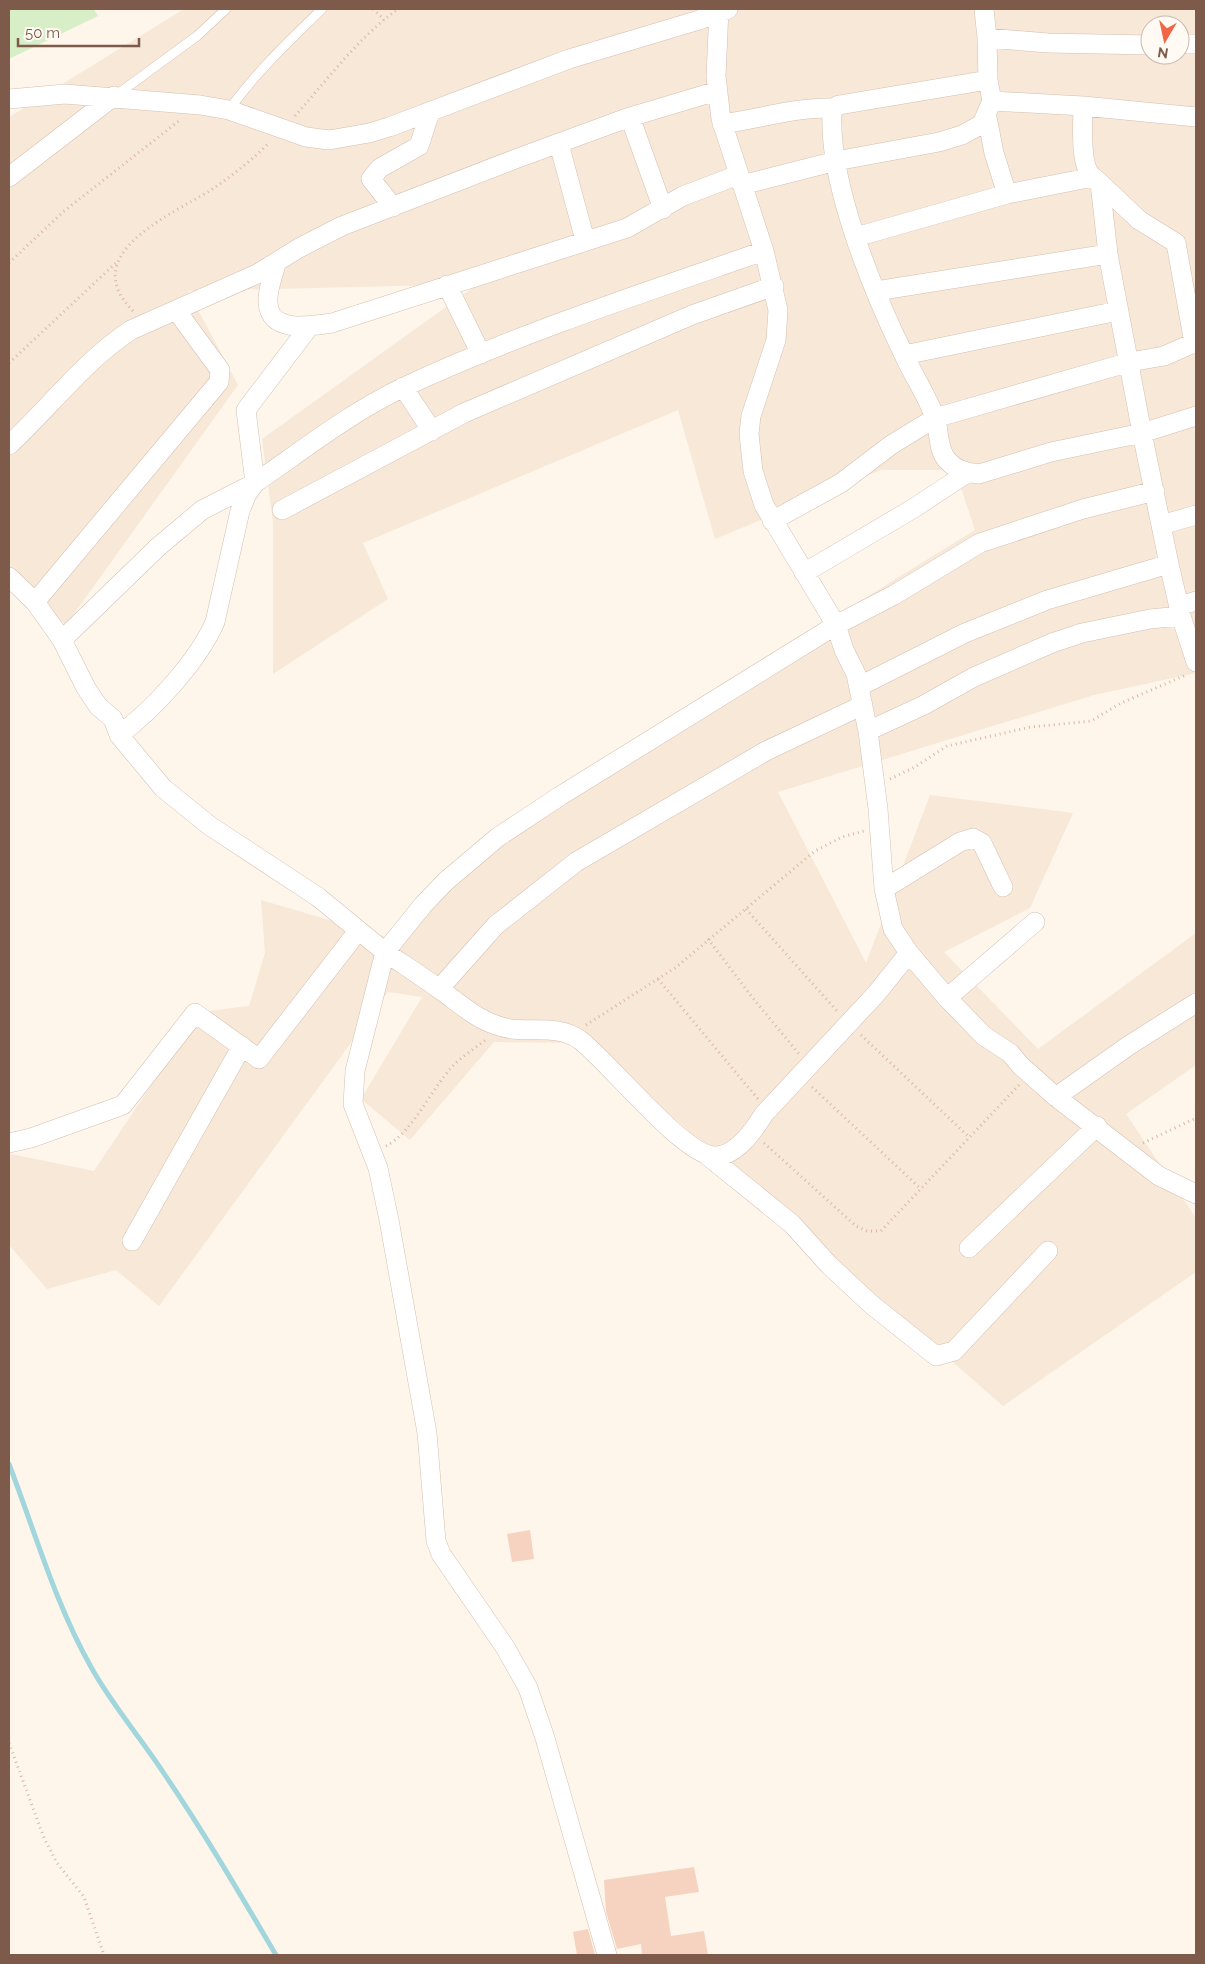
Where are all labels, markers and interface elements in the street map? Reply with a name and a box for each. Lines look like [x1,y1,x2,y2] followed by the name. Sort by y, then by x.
[18,15,139,47] scale bar
[1140,15,1190,65] north arrow
[25,24,60,42] text: 50 m
[1156,44,1169,62] text: N

